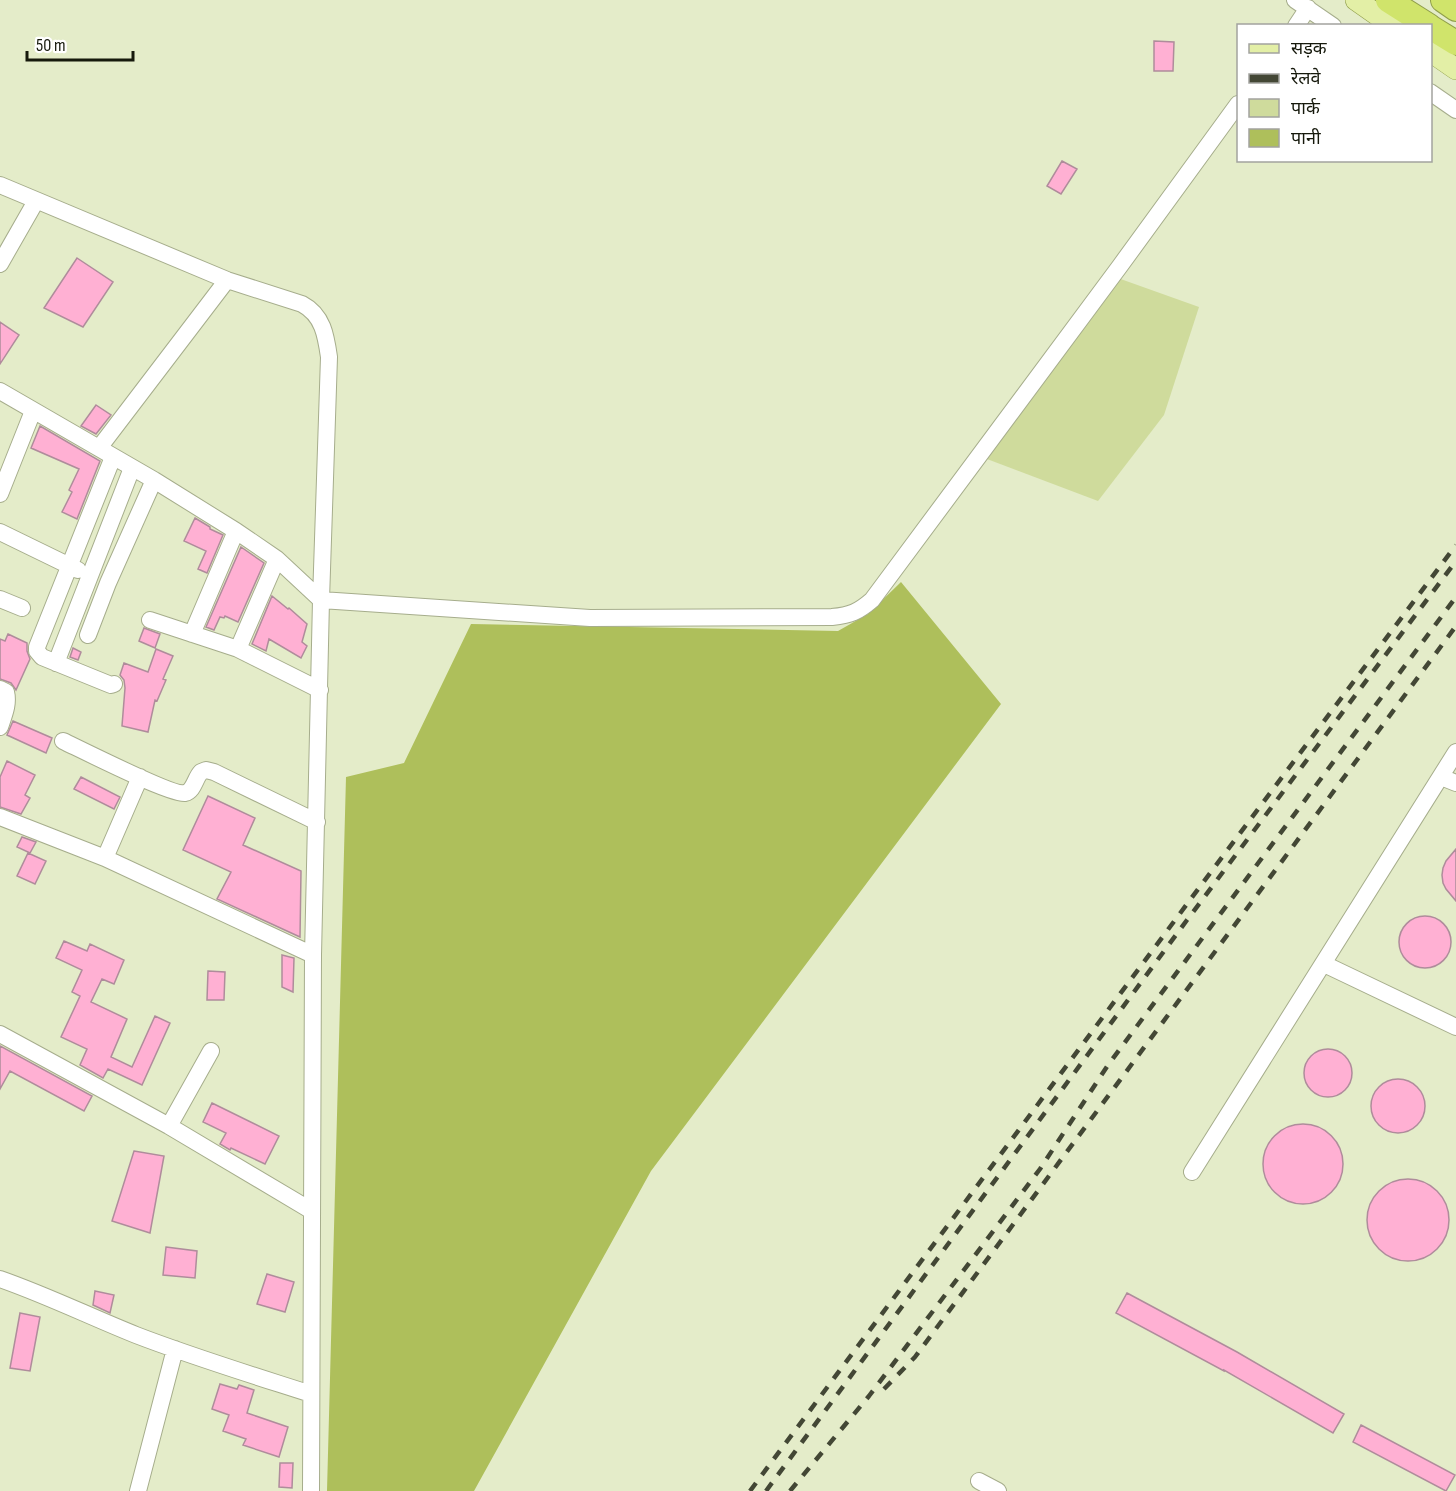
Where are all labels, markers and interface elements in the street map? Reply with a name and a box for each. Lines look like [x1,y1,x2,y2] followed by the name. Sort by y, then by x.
[27,24,134,62] scale bar
[1237,24,1432,162] legend
[36,35,66,56] text: 50 m
[1291,38,1328,59] text: सड़क
[1290,67,1322,89] text: रेलवे
[1291,97,1321,119] text: पार्क
[1291,128,1321,149] text: पानी

